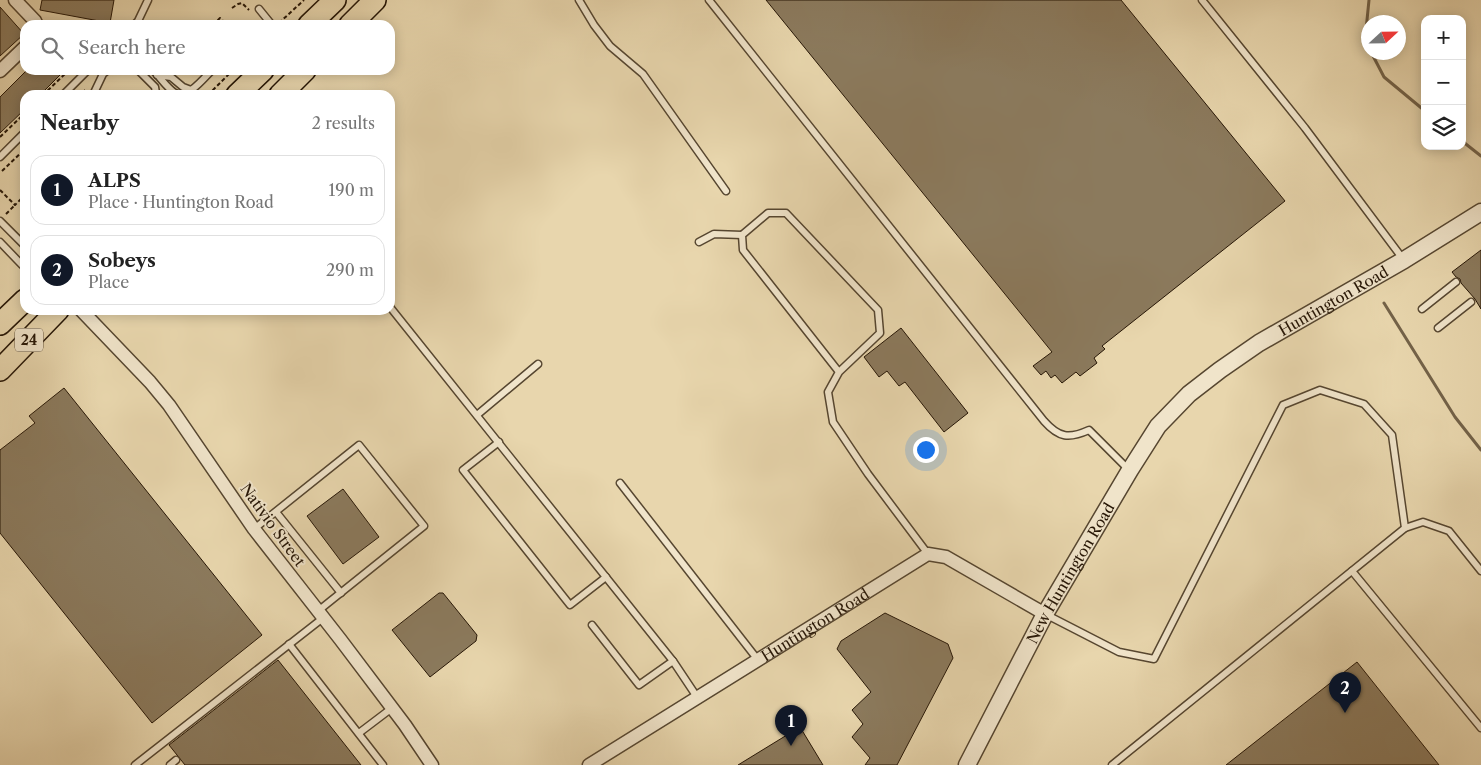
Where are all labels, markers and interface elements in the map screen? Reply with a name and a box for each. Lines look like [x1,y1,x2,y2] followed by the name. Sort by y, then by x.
[1361,15,1406,60] north arrow
[1421,15,1466,150] map controls
[1421,15,1466,60] button: +
[20,20,395,75] search box
[38,34,66,62] icon: search
[78,36,186,59] text: Search here
[1421,60,1466,105] button: −
[1421,105,1466,150] button: layers
[40,110,119,135] text: Nearby
[312,113,375,133] text: 2 results
[88,169,141,192] text: ALPS
[53,180,61,200] text: 1
[329,180,374,200] text: 190 m
[88,192,274,212] text: Place · Huntington Road
[88,249,156,272] text: Sobeys
[52,260,62,280] text: 2
[326,260,374,280] text: 290 m
[1275,262,1391,339] street label: Huntington Road
[88,272,129,292] text: Place
[15,328,43,352] road number: 24
[913,437,939,463] your location
[237,480,310,571] street label: Nativio Street
[1022,499,1118,647] street label: New Huntington Road
[757,584,872,665] street label: Huntington Road
[1329,672,1361,713] pin: 2
[775,705,807,746] pin: 1

